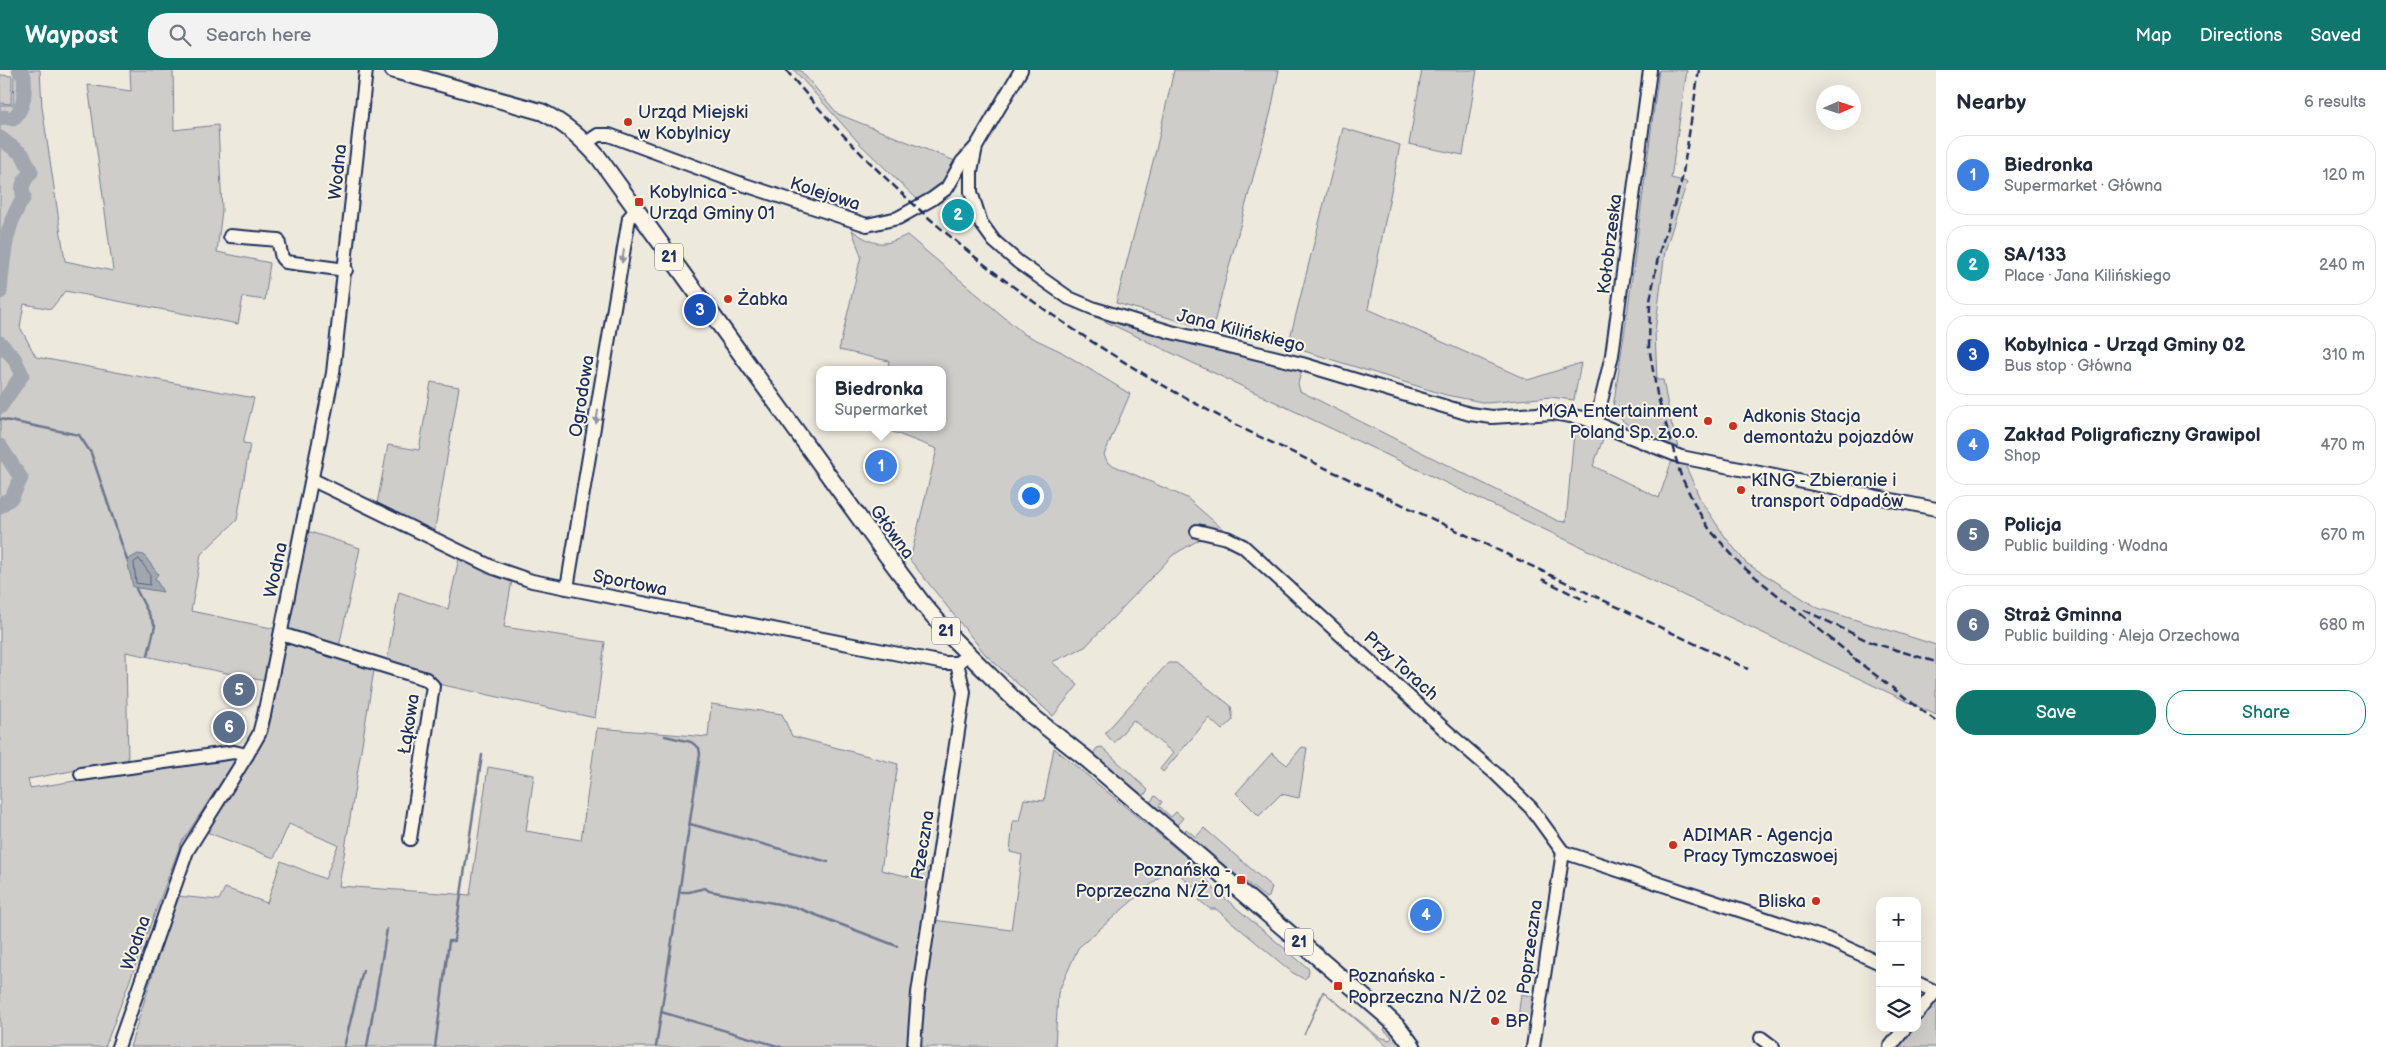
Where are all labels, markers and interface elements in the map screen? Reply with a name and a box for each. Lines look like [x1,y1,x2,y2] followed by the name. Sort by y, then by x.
[148,13,498,58] search box
[25,21,118,50] text: Waypost
[166,21,194,49] icon: search
[206,24,311,47] text: Search here
[2136,25,2172,46] text: Map
[2200,25,2282,46] text: Directions
[2310,25,2361,46] text: Saved
[1816,85,1861,130] north arrow
[1956,90,2026,115] text: Nearby
[2304,93,2366,112] text: 6 results
[638,102,748,144] place label: Urząd Miejski w Kobylnicy
[622,116,634,128] marker: Urząd Miejski w Kobylnicy
[325,143,351,201] street label: Wodna
[2004,154,2093,177] text: Biedronka
[1970,166,1976,185] text: 1
[2322,166,2365,185] text: 120 m
[787,173,863,215] street label: Kolejowa
[2004,177,2162,196] text: Supermarket · Główna
[649,182,775,224] place label: Kobylnica - Urząd Gminy 01
[1593,193,1627,295] street label: Kołobrzeska
[633,196,645,208] marker: Kobylnica - Urząd Gminy 01
[942,196,974,234] pin: 2
[655,243,683,270] road number: 21
[2004,244,2066,267] text: SA/133
[619,249,627,265] one-way arrow
[1968,256,1978,275] text: 2
[2319,256,2365,275] text: 240 m
[2004,267,2171,286] text: Place · Jana Kilińskiego
[737,288,788,310] place label: Żabka
[684,291,716,329] pin: 3
[722,293,734,305] marker: Żabka
[1175,305,1307,357] street label: Jana Kilińskiego
[2004,334,2245,357] text: Kobylnica - Urząd Gminy 02
[1968,346,1978,365] text: 3
[2322,346,2365,365] text: 310 m
[565,353,599,439] street label: Ogrodowa
[2004,357,2132,376] text: Bus stop · Główna
[816,366,946,431] popup
[834,378,924,401] text: Biedronka
[834,401,928,420] text: Supermarket
[1538,401,1698,443] place label: MGA Entertainment Poland Sp. z o.o.
[1743,406,1914,448] place label: Adkonis Stacja demontażu pojazdów
[592,409,600,425] one-way arrow
[1702,415,1714,427] marker: MGA Entertainment Poland Sp. z o.o.
[1727,420,1739,432] marker: Adkonis Stacja demontażu pojazdów
[2004,424,2261,447] text: Zakład Poligraficzny Grawipol
[1968,436,1978,455] text: 4
[2320,436,2365,455] text: 470 m
[865,447,897,485] pin: 1
[2004,447,2041,466] text: Shop
[1751,470,1903,512] place label: KING - Zbieranie i transport odpadów
[1018,483,1044,509] your location
[1735,484,1747,496] marker: KING - Zbieranie i transport odpadów
[865,501,919,563] street label: Główna
[2004,514,2062,537] text: Policja
[1968,526,1978,545] text: 5
[2320,526,2365,545] text: 670 m
[2004,537,2168,556] text: Public building · Wodna
[260,540,292,600] street label: Wodna
[591,565,669,601] street label: Sportowa
[2004,604,2122,627] text: Straż Gminna
[1968,616,1978,635] text: 6
[2319,616,2365,635] text: 680 m
[932,618,960,644] road number: 21
[1359,627,1443,705] street label: Przy Torach
[2004,627,2240,646] text: Public building · Aleja Orzechowa
[223,671,255,709] pin: 5
[1956,690,2156,735] button: Save
[2166,690,2366,735] button: Share
[394,692,424,756] street label: Łąkowa
[213,708,245,746] pin: 6
[907,809,939,881] street label: Rzeczna
[1683,825,1838,867] place label: ADIMAR - Agencja Pracy Tymczaswoej
[1667,839,1679,851] marker: ADIMAR - Agencja Pracy Tymczaswoej
[1075,860,1231,902] place label: Poznańska - Poprzeczna N/Ż 01
[1235,874,1247,886] marker: Poznańska - Poprzeczna N/Ż 01
[1758,891,1806,912] place label: Bliska
[1810,895,1822,907] marker: Bliska
[1410,896,1442,934] pin: 4
[1876,897,1921,1032] map controls
[1876,897,1921,942] button: +
[1513,898,1547,996] street label: Poprzeczna
[117,913,155,973] street label: Wodna
[1285,929,1313,956] road number: 21
[1876,942,1921,987] button: −
[1348,966,1508,1008] place label: Poznańska - Poprzeczna N/Ż 02
[1332,980,1344,992] marker: Poznańska - Poprzeczna N/Ż 02
[1876,987,1921,1032] button: layers
[1505,1011,1529,1032] place label: BP
[1489,1015,1501,1027] marker: BP

